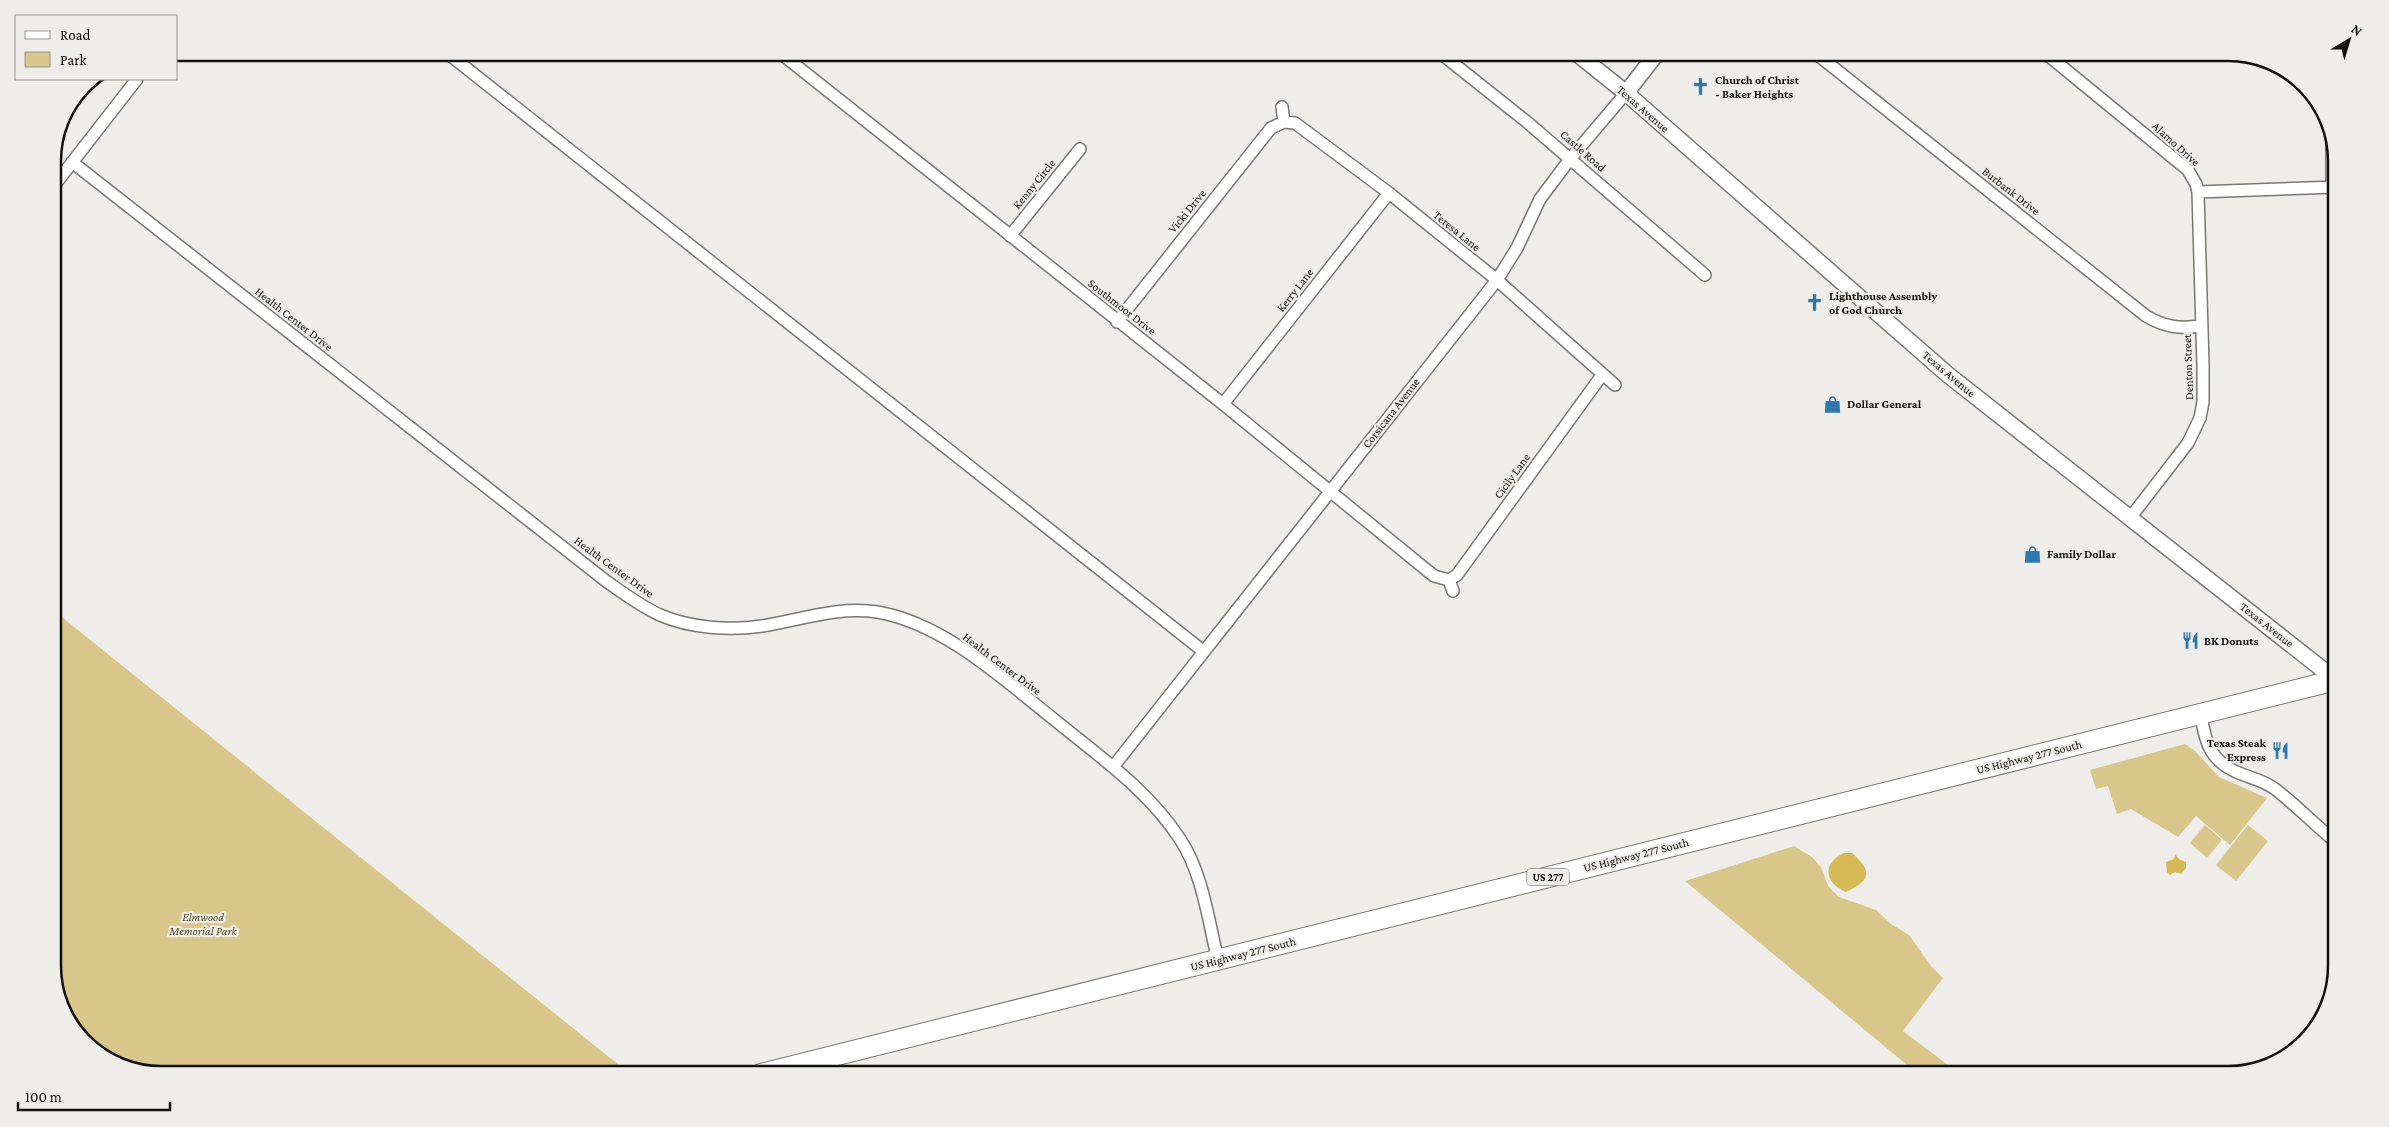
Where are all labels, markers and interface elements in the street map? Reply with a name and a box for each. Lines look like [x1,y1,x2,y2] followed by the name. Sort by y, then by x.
[15,15,178,80] legend
[2324,15,2374,65] north arrow
[2348,21,2366,39] text: N
[60,27,91,43] text: Road
[60,52,87,68] text: Park
[1715,73,1800,101] place label: Church of Christ - Baker Heights
[1691,77,1711,97] church icon: Church of Christ - Baker Heights
[1614,83,1672,135] street label: Texas Avenue
[2149,119,2203,169] street label: Alamo Drive
[1557,127,1609,175] street label: Castle Road
[1010,156,1058,212] street label: Kenny Circle
[1979,164,2043,218] street label: Burbank Drive
[1165,186,1209,236] street label: Vicki Drive
[1431,208,1483,254] street label: Teresa Lane
[1274,265,1316,315] street label: Kerry Lane
[1085,276,1159,338] street label: Southmoor Drive
[252,284,336,354] street label: Health Center Drive
[1829,289,1938,317] place label: Lighthouse Assembly of God Church
[1805,293,1825,313] church icon: Lighthouse Assembly of God Church
[2180,333,2196,400] street label: Denton Street
[1920,348,1978,400] street label: Texas Avenue
[1359,375,1423,451] street label: Corsicana Avenue
[1823,394,1843,414] shop icon: Dollar General
[1847,397,1922,411] place label: Dollar General
[1491,451,1533,501] street label: Cicily Lane
[571,533,657,601] street label: Health Center Drive
[2023,544,2043,564] shop icon: Family Dollar
[2047,547,2116,561] place label: Family Dollar
[2237,600,2297,650] street label: Texas Avenue
[960,630,1044,698] street label: Health Center Drive
[2180,631,2200,651] restaurant icon: BK Donuts
[2204,634,2258,648] place label: BK Donuts
[2207,736,2266,764] place label: Texas Steak Express
[1975,737,2084,777] street label: US Highway 277 South
[2270,740,2290,760] restaurant icon: Texas Steak Express
[1582,835,1691,875] street label: US Highway 277 South
[1527,869,1569,886] road number: US 277
[168,910,237,938] park label: Elmwood Memorial Park
[1189,934,1298,974] street label: US Highway 277 South
[18,1080,170,1112] scale bar
[25,1089,62,1105] text: 100 m

